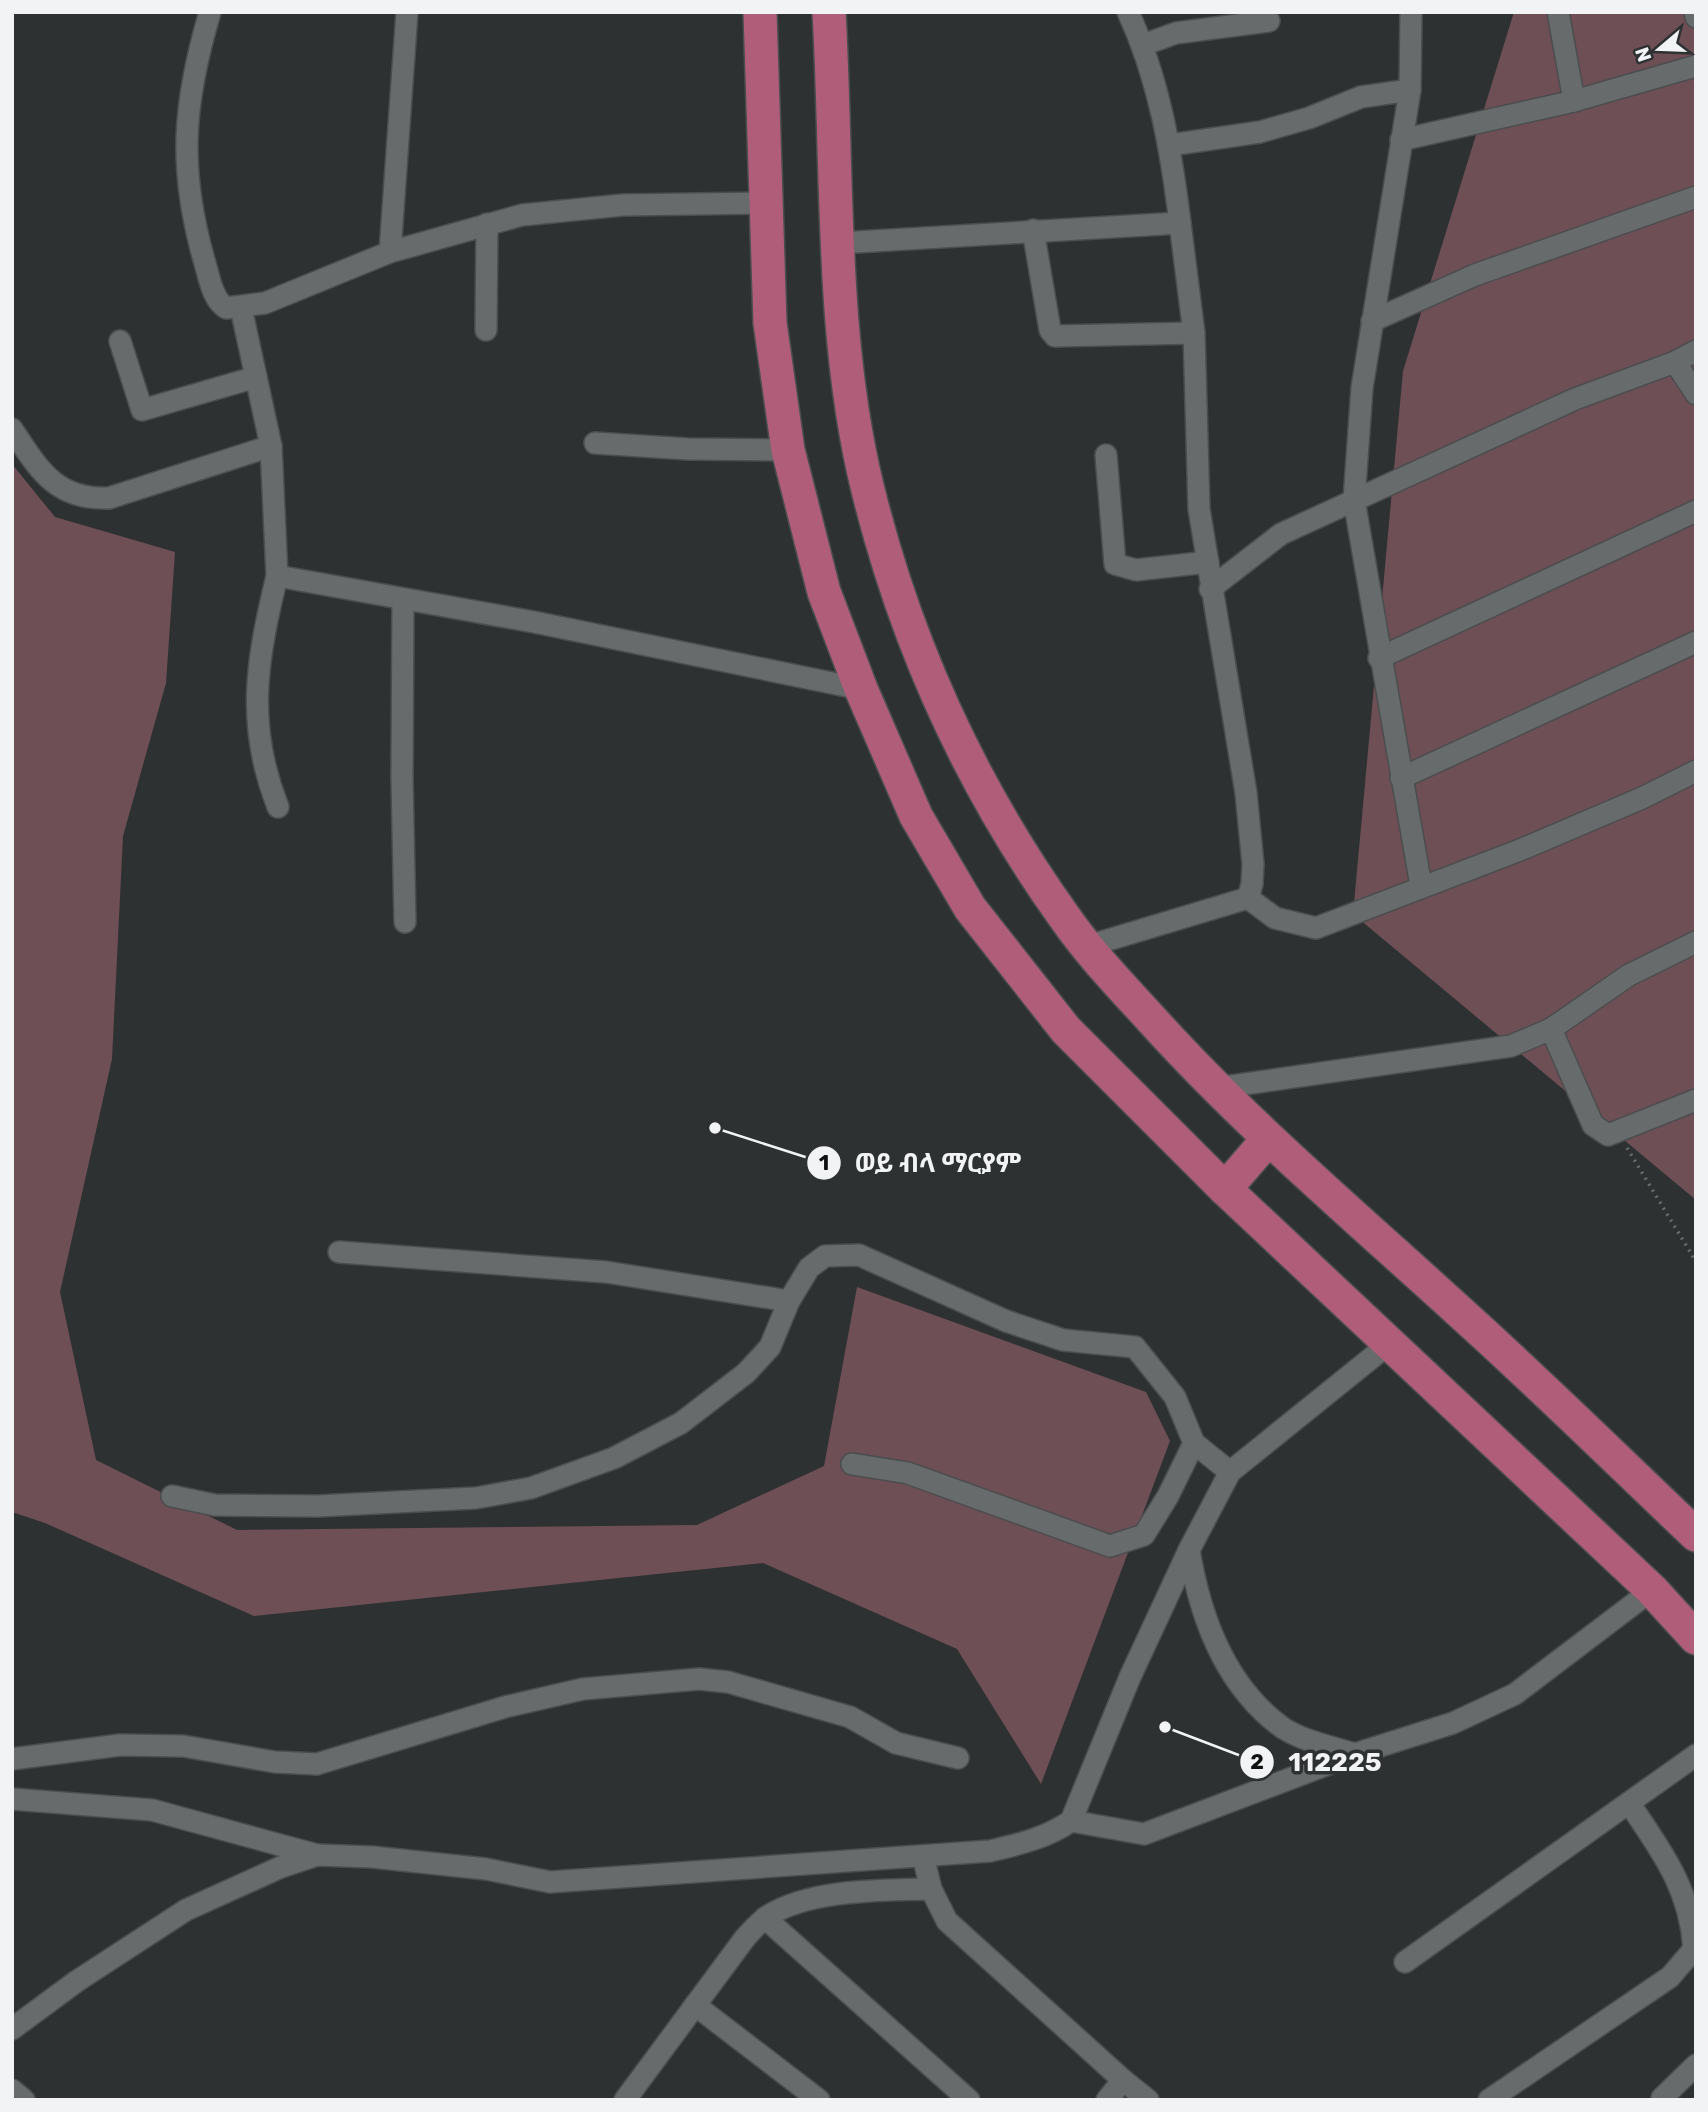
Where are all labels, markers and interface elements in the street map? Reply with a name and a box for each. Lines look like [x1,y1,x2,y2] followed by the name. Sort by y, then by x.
[1624,14,1694,84] north arrow
[1630,44,1656,65] text: N
[806,1139,1036,1186] callout: ወይ ብላ ማርያም
[855,1148,1022,1179] text: ወይ ብላ ማርያም
[819,1150,829,1175] text: 1
[1240,1738,1396,1785] callout: 112225
[1288,1747,1382,1778] text: 112225
[1250,1749,1264,1774] text: 2

